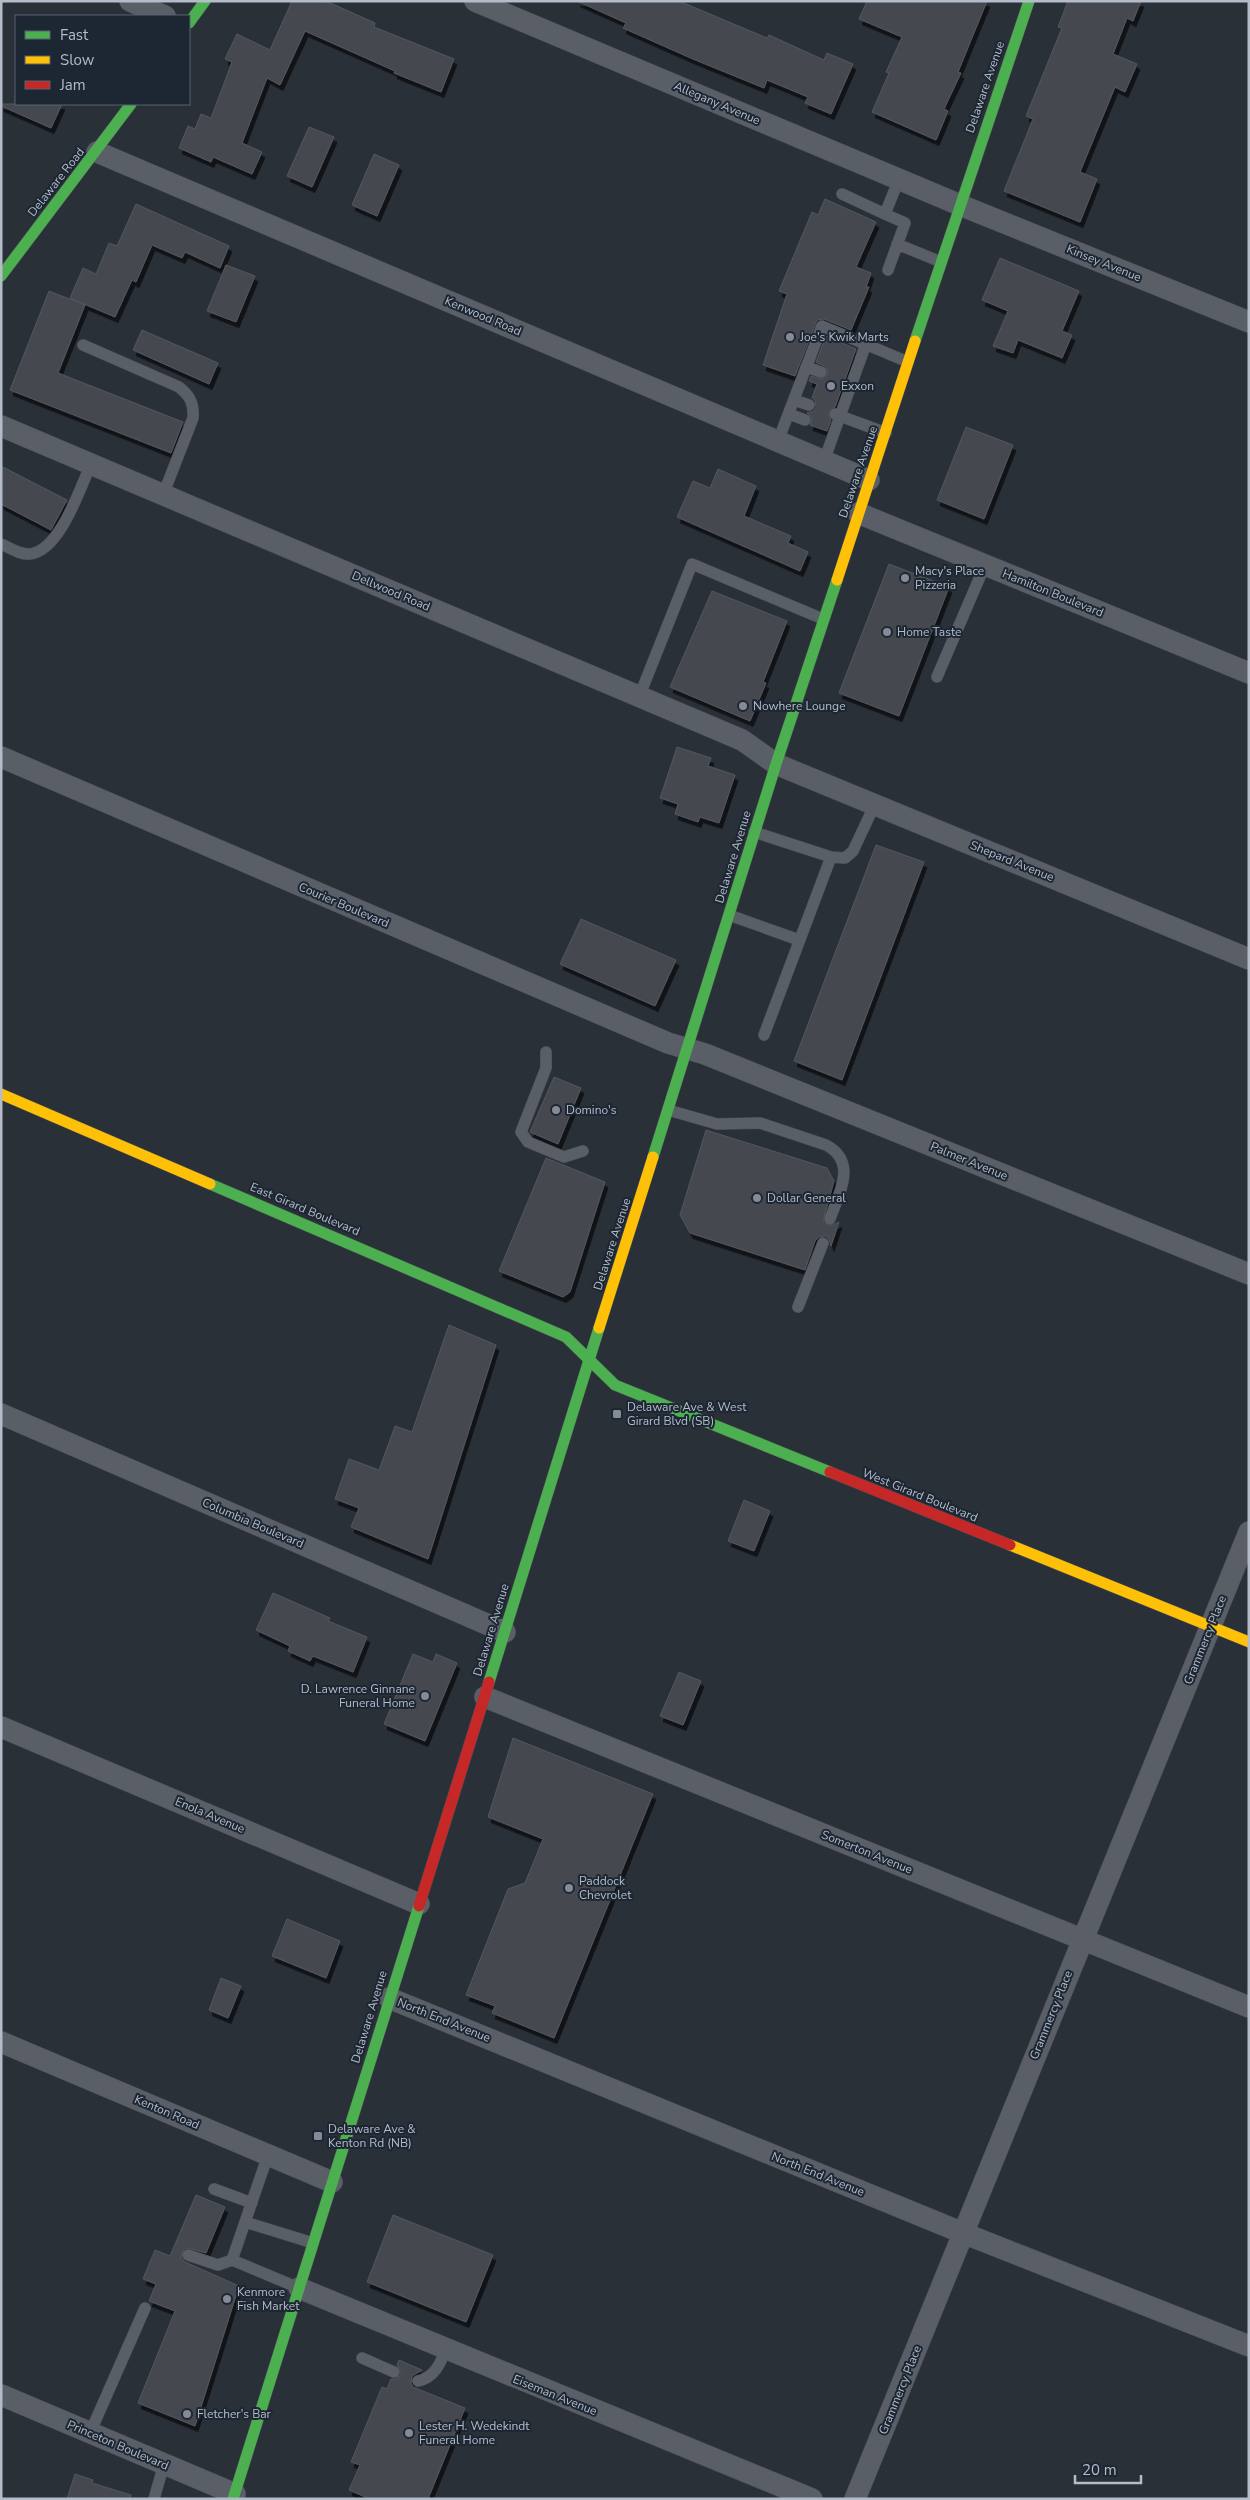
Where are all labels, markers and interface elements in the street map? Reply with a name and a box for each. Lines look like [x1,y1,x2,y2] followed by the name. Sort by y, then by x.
[15,15,190,105] legend
[60,25,89,45] text: Fast
[962,39,1008,135] street label: Delaware Avenue
[60,50,95,70] text: Slow
[59,75,86,95] text: Jam
[671,78,763,128] street label: Allegany Avenue
[24,144,88,220] street label: Delaware Road
[1064,241,1144,285] street label: Kinsey Avenue
[442,293,524,339] street label: Kenwood Road
[799,329,889,345] place label: Joe's Kwik Marts
[784,331,796,343] marker: Joe's Kwik Marts
[841,378,874,394] place label: Exxon
[825,380,837,392] marker: Exxon
[835,424,881,520] street label: Delaware Avenue
[915,563,984,593] place label: Macy's Place Pizzeria
[1000,565,1106,621] street label: Hamilton Boulevard
[349,567,433,615] street label: Dellwood Road
[899,572,911,584] marker: Macy's Place Pizzeria
[897,624,961,640] place label: Home Taste
[881,626,893,638] marker: Home Taste
[753,698,846,714] place label: Nowhere Lounge
[737,700,749,712] marker: Nowhere Lounge
[711,809,755,905] street label: Delaware Avenue
[968,837,1056,885] street label: Shepard Avenue
[296,879,392,931] street label: Courier Boulevard
[566,1102,617,1118] place label: Domino's
[550,1104,562,1116] marker: Domino's
[928,1138,1010,1184] street label: Palmer Avenue
[248,1179,362,1239] street label: East Girard Boulevard
[767,1190,846,1206] place label: Dollar General
[751,1192,763,1204] marker: Dollar General
[590,1196,634,1292] street label: Delaware Avenue
[627,1399,747,1429] place label: Delaware Ave & West Girard Blvd (SB)
[611,1408,623,1420] marker: Delaware Ave & West Girard Blvd (SB)
[860,1465,980,1525] street label: West Girard Boulevard
[200,1494,306,1552] street label: Columbia Boulevard
[469,1582,513,1678] street label: Delaware Avenue
[1180,1593,1230,1687] street label: Grammercy Place
[301,1681,415,1711] place label: D. Lawrence Ginnane Funeral Home
[419,1690,431,1702] marker: D. Lawrence Ginnane Funeral Home
[173,1793,247,1837] street label: Enola Avenue
[819,1826,915,1878] street label: Somerton Avenue
[579,1873,632,1903] place label: Paddock Chevrolet
[563,1882,575,1894] marker: Paddock Chevrolet
[1026,1968,1076,2062] street label: Grammercy Place
[347,1969,391,2065] street label: Delaware Avenue
[395,1994,493,2046] street label: North End Avenue
[132,2091,202,2133] street label: Kenton Road
[328,2121,416,2151] place label: Delaware Ave & Kenton Rd (NB)
[312,2130,324,2142] marker: Delaware Ave & Kenton Rd (NB)
[769,2148,867,2200] street label: North End Avenue
[237,2284,300,2314] place label: Kenmore Fish Market
[221,2293,233,2305] marker: Kenmore Fish Market
[875,2343,925,2437] street label: Grammercy Place
[511,2371,599,2419] street label: Eiseman Avenue
[197,2406,272,2422] place label: Fletcher's Bar
[181,2408,193,2420] marker: Fletcher's Bar
[65,2416,171,2474] street label: Princeton Boulevard
[419,2418,530,2448] place label: Lester H. Wedekindt Funeral Home
[403,2427,415,2439] marker: Lester H. Wedekindt Funeral Home
[1075,2452,1141,2484] scale bar
[1082,2460,1117,2480] text: 20 m

